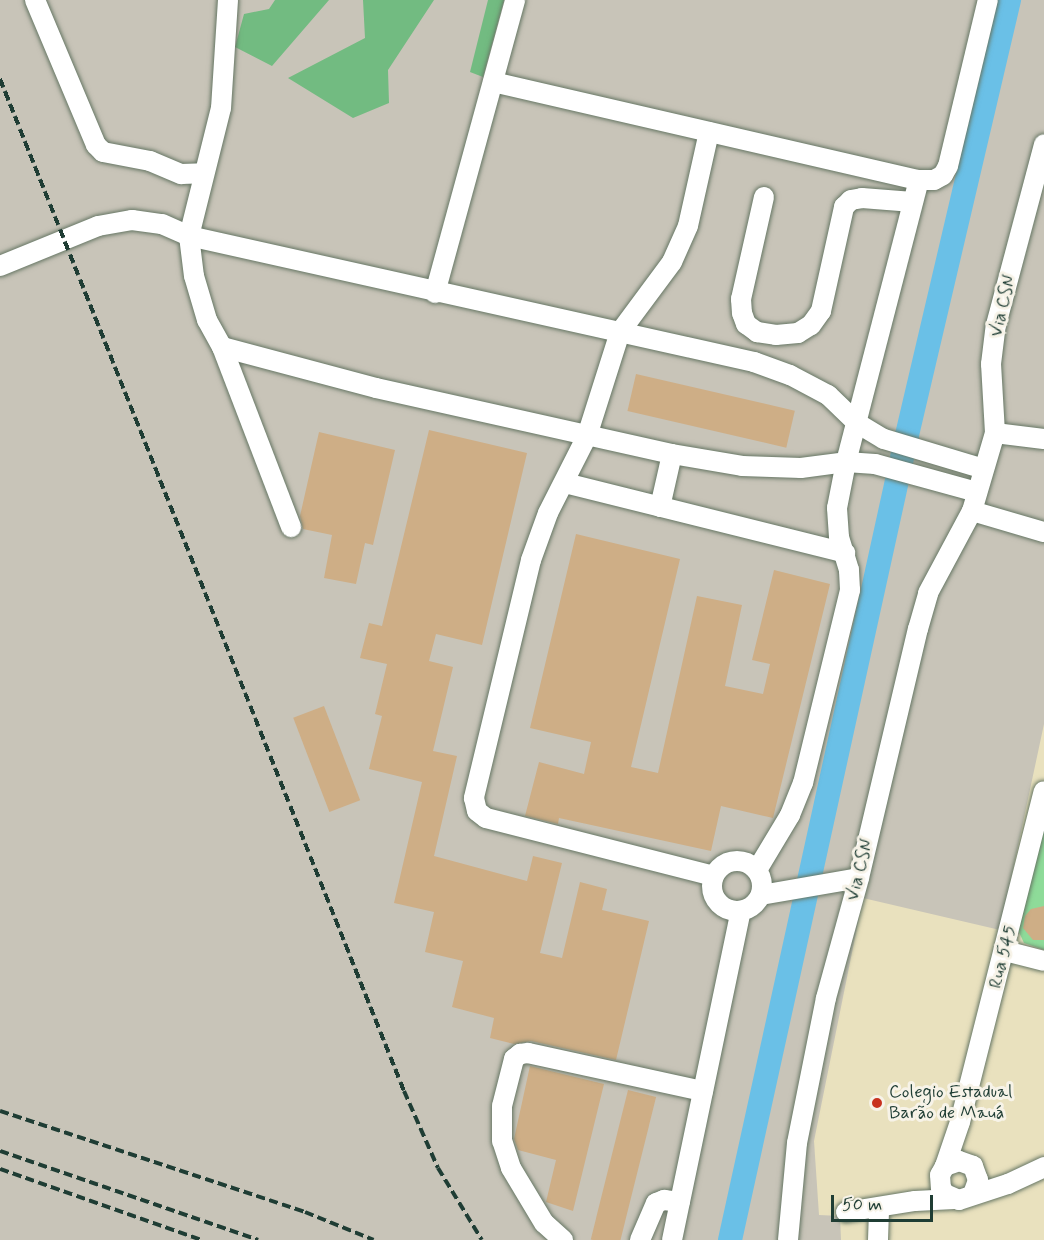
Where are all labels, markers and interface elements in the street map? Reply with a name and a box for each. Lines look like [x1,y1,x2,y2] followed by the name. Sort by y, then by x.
[985,273,1021,339] street label: Via CSN
[842,837,878,903] street label: Via CSN
[985,923,1021,991] street label: Rua 545
[889,1082,1010,1124] place label: Colegio Estadual Barão de Mauá
[870,1096,884,1110] marker: Colegio Estadual Barão de Mauá
[834,1183,936,1221] scale bar
[842,1193,882,1217] text: 50 m

